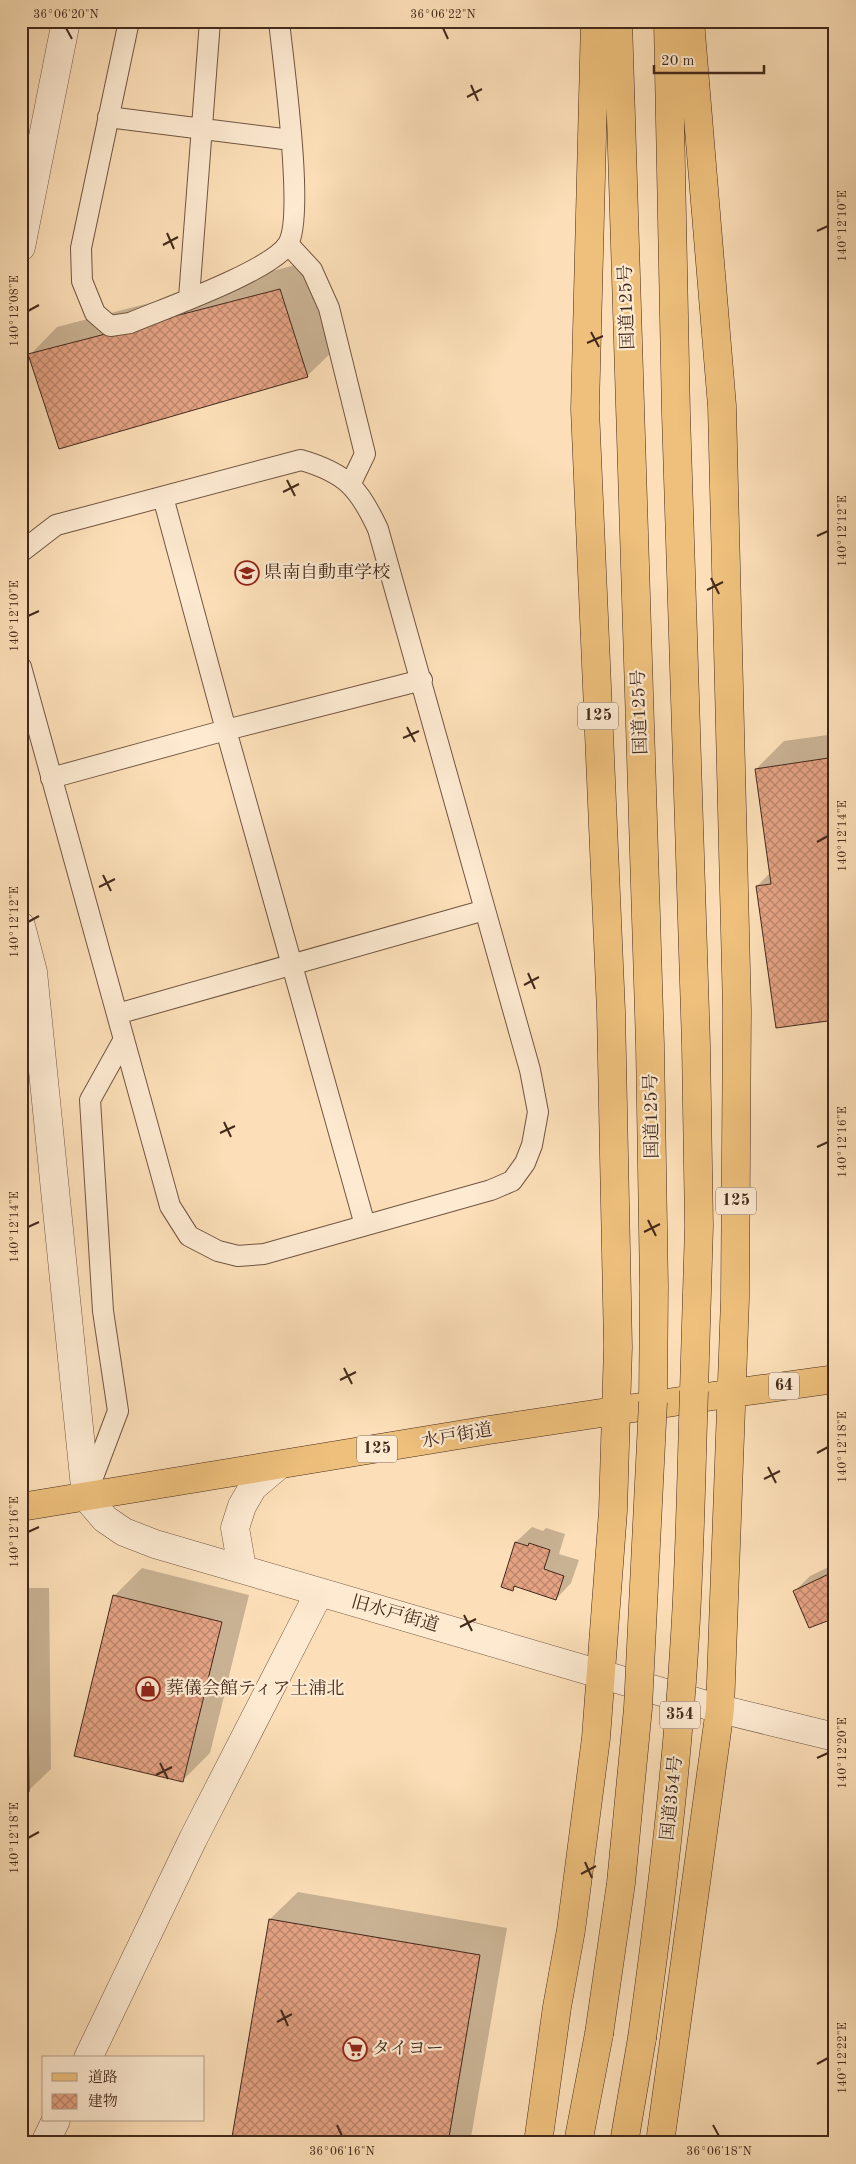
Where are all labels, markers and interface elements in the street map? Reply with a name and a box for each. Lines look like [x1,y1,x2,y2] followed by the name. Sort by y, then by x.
[33,9,99,21] text: 36°06'20"N
[410,9,476,21] text: 36°06'22"N
[654,42,764,74] scale bar
[661,54,695,69] text: 20 m
[837,190,849,262] text: 140°12'10"E
[615,264,637,350] street label: 国道125号
[9,275,21,347] text: 140°12'08"E
[837,495,849,567] text: 140°12'12"E
[234,560,260,586] school or university icon: 県南自動車学校
[264,562,390,582] place label: 県南自動車学校
[9,580,21,652] text: 140°12'10"E
[628,669,650,755] street label: 国道125号
[578,702,618,729] road number: 125
[837,800,849,872] text: 140°12'14"E
[9,886,21,958] text: 140°12'12"E
[640,1073,662,1159] street label: 国道125号
[837,1106,849,1178] text: 140°12'16"E
[716,1188,756,1214] road number: 125
[9,1191,21,1263] text: 140°12'14"E
[769,1372,799,1400] road number: 64
[837,1411,849,1483] text: 140°12'18"E
[420,1419,494,1451] street label: 水戸街道
[357,1436,397,1462] road number: 125
[9,1496,21,1568] text: 140°12'16"E
[349,1591,441,1635] street label: 旧水戸街道
[135,1676,161,1702] shop icon: 葬儀会館ティア土浦北
[166,1678,345,1698] place label: 葬儀会館ティア土浦北
[660,1702,700,1728] road number: 354
[837,1717,849,1789] text: 140°12'20"E
[657,1754,685,1841] street label: 国道354号
[9,1802,21,1874] text: 140°12'18"E
[837,2022,849,2094] text: 140°12'22"E
[342,2036,368,2062] supermarket icon: タイヨー
[372,2040,444,2058] place label: タイヨー
[42,2056,205,2122] legend
[88,2069,118,2086] text: 道路
[88,2093,118,2110] text: 建物
[309,2146,375,2158] text: 36°06'16"N
[686,2146,752,2158] text: 36°06'18"N

